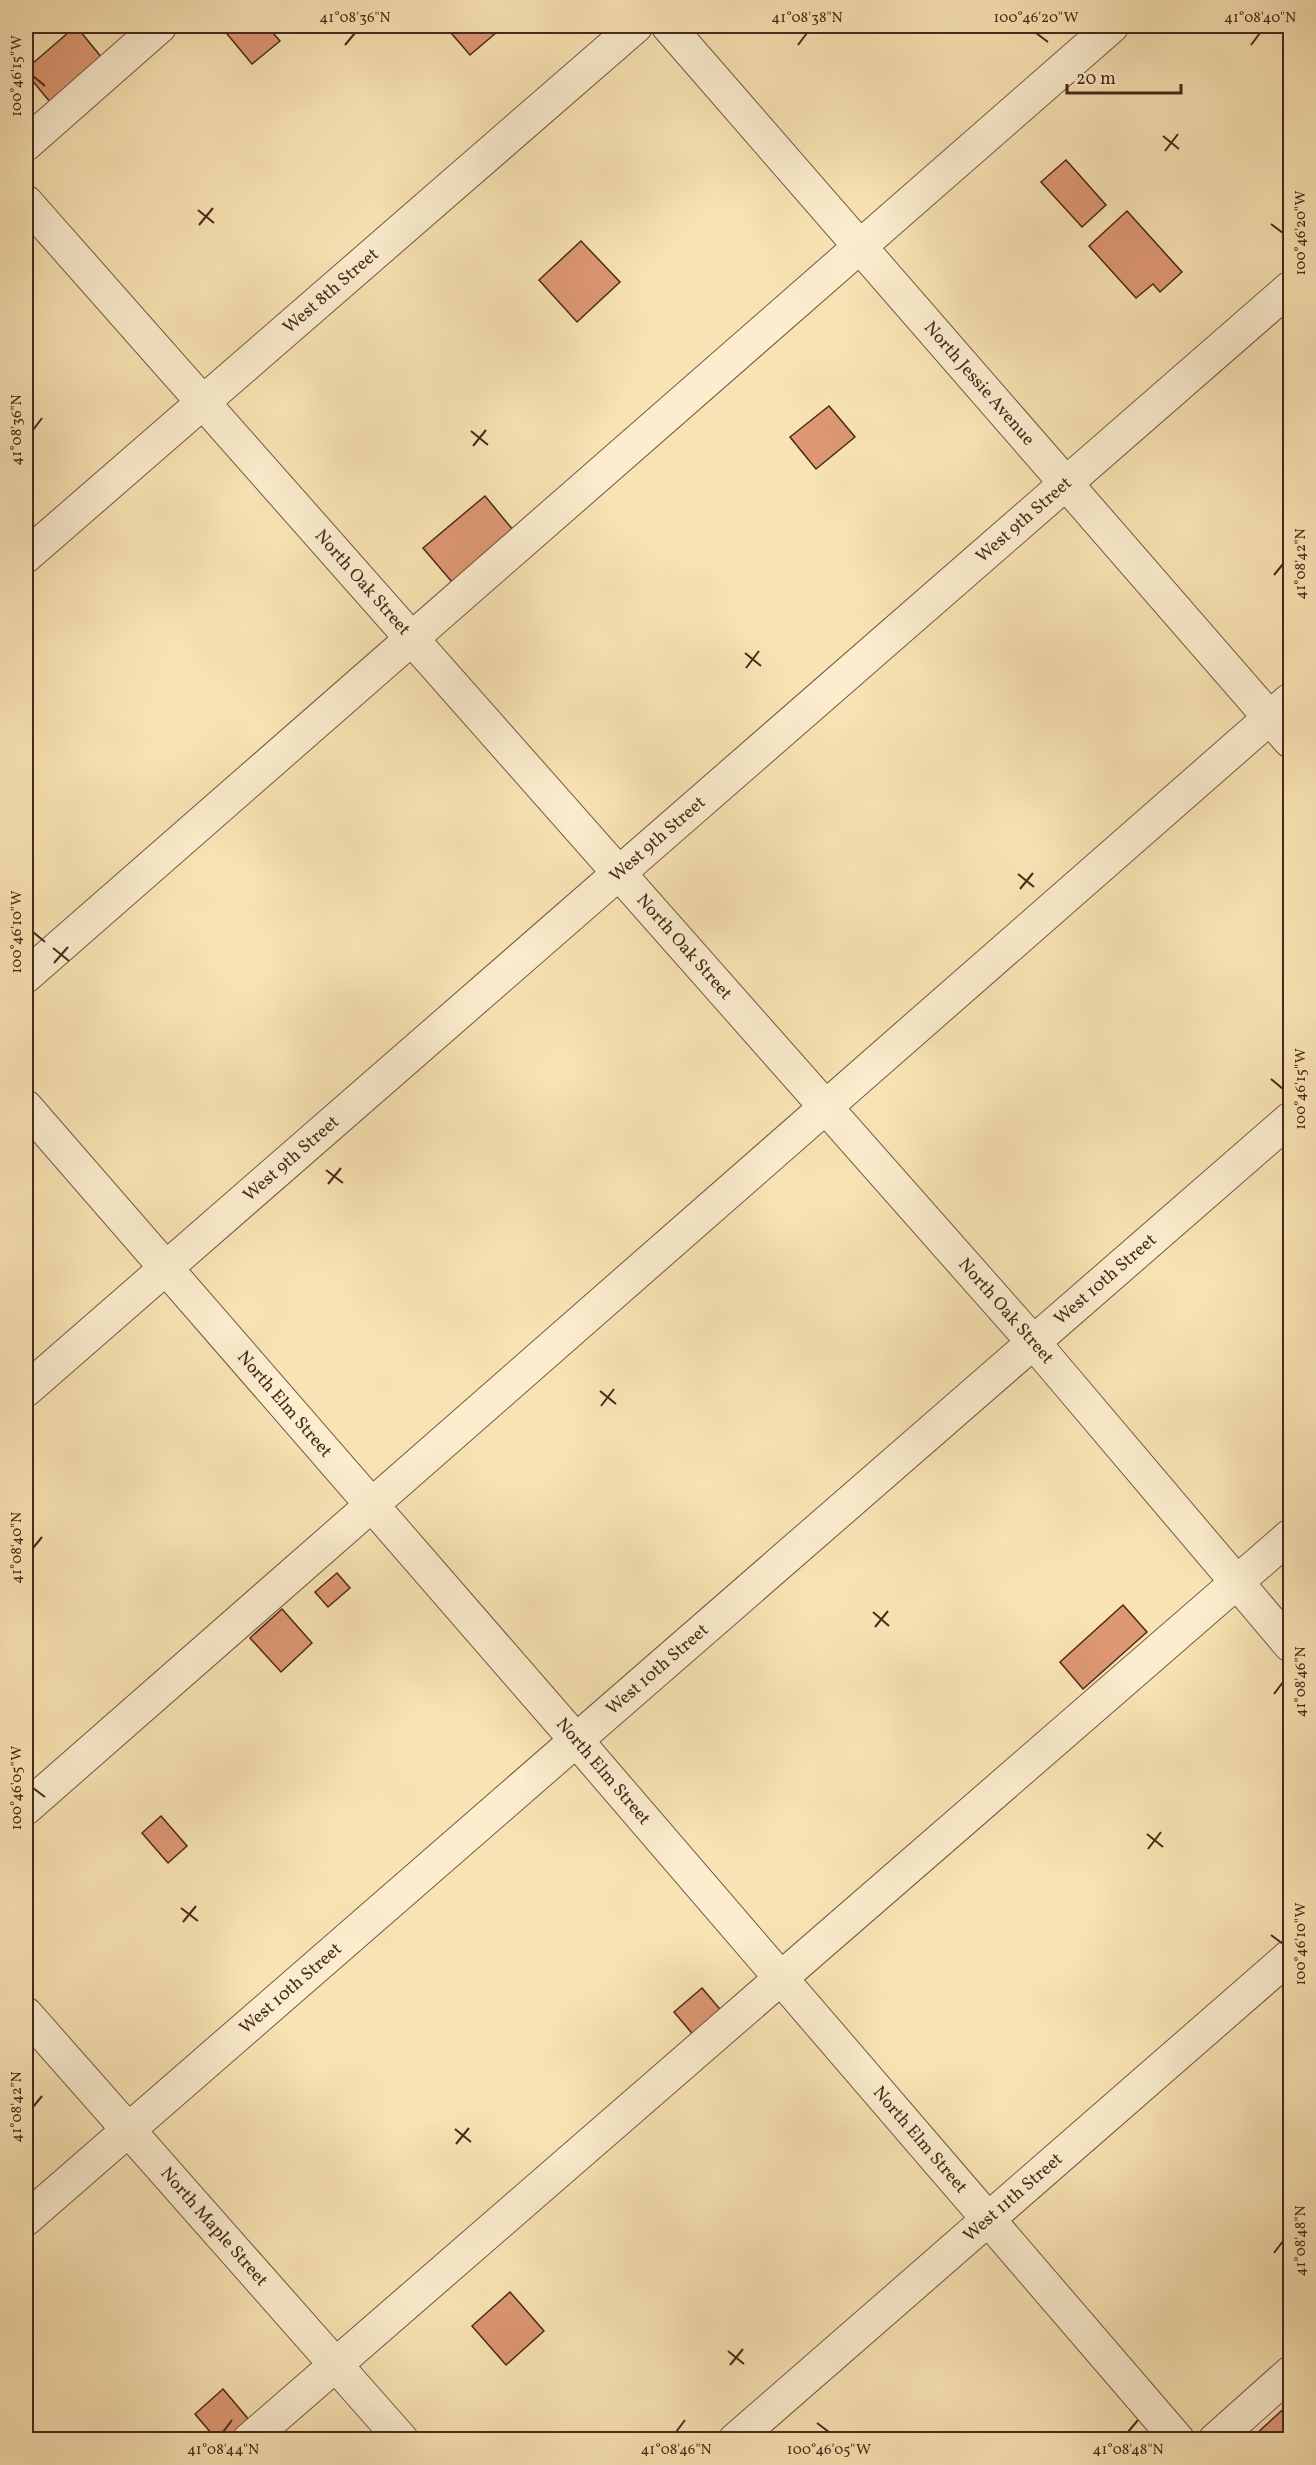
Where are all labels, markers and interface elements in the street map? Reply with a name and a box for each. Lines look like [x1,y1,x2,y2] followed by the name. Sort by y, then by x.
[319,8,391,29] text: 41°08'36"N
[771,8,843,29] text: 41°08'38"N
[993,8,1079,29] text: 100°46'20"W
[1224,8,1296,29] text: 41°08'40"N
[7,35,28,117] text: 100°46'15"W
[1067,57,1181,95] scale bar
[1076,67,1116,92] text: 20 m
[1291,190,1312,276] text: 100°46'20"W
[278,242,384,340] street label: West 8th Street
[918,316,1040,451] street label: North Jessie Avenue
[7,394,28,466] text: 41°08'36"N
[971,471,1077,569] street label: West 9th Street
[309,524,416,641] street label: North Oak Street
[1291,528,1312,600] text: 41°08'42"N
[604,790,711,888] street label: West 9th Street
[630,888,738,1005] street label: North Oak Street
[7,890,28,974] text: 100°46'10"W
[1291,1048,1312,1130] text: 100°46'15"W
[238,1110,345,1208] street label: West 9th Street
[1049,1228,1162,1331] street label: West 10th Street
[952,1253,1059,1370] street label: North Oak Street
[231,1346,338,1463] street label: North Elm Street
[7,1512,28,1584] text: 41°08'40"N
[601,1618,714,1721] street label: West 10th Street
[1291,1646,1312,1718] text: 41°08'46"N
[550,1712,656,1830] street label: North Elm Street
[7,1746,28,1830] text: 100°46'05"W
[1291,1902,1312,1986] text: 100°46'10"W
[234,1937,347,2040] street label: West 10th Street
[7,2071,28,2143] text: 41°08'42"N
[867,2081,973,2199] street label: North Elm Street
[958,2147,1068,2248] street label: West 11th Street
[154,2162,274,2292] street label: North Maple Street
[1291,2205,1312,2277] text: 41°08'48"N
[187,2440,259,2461] text: 41°08'44"N
[640,2440,712,2461] text: 41°08'46"N
[787,2440,871,2461] text: 100°46'05"W
[1092,2440,1164,2461] text: 41°08'48"N

